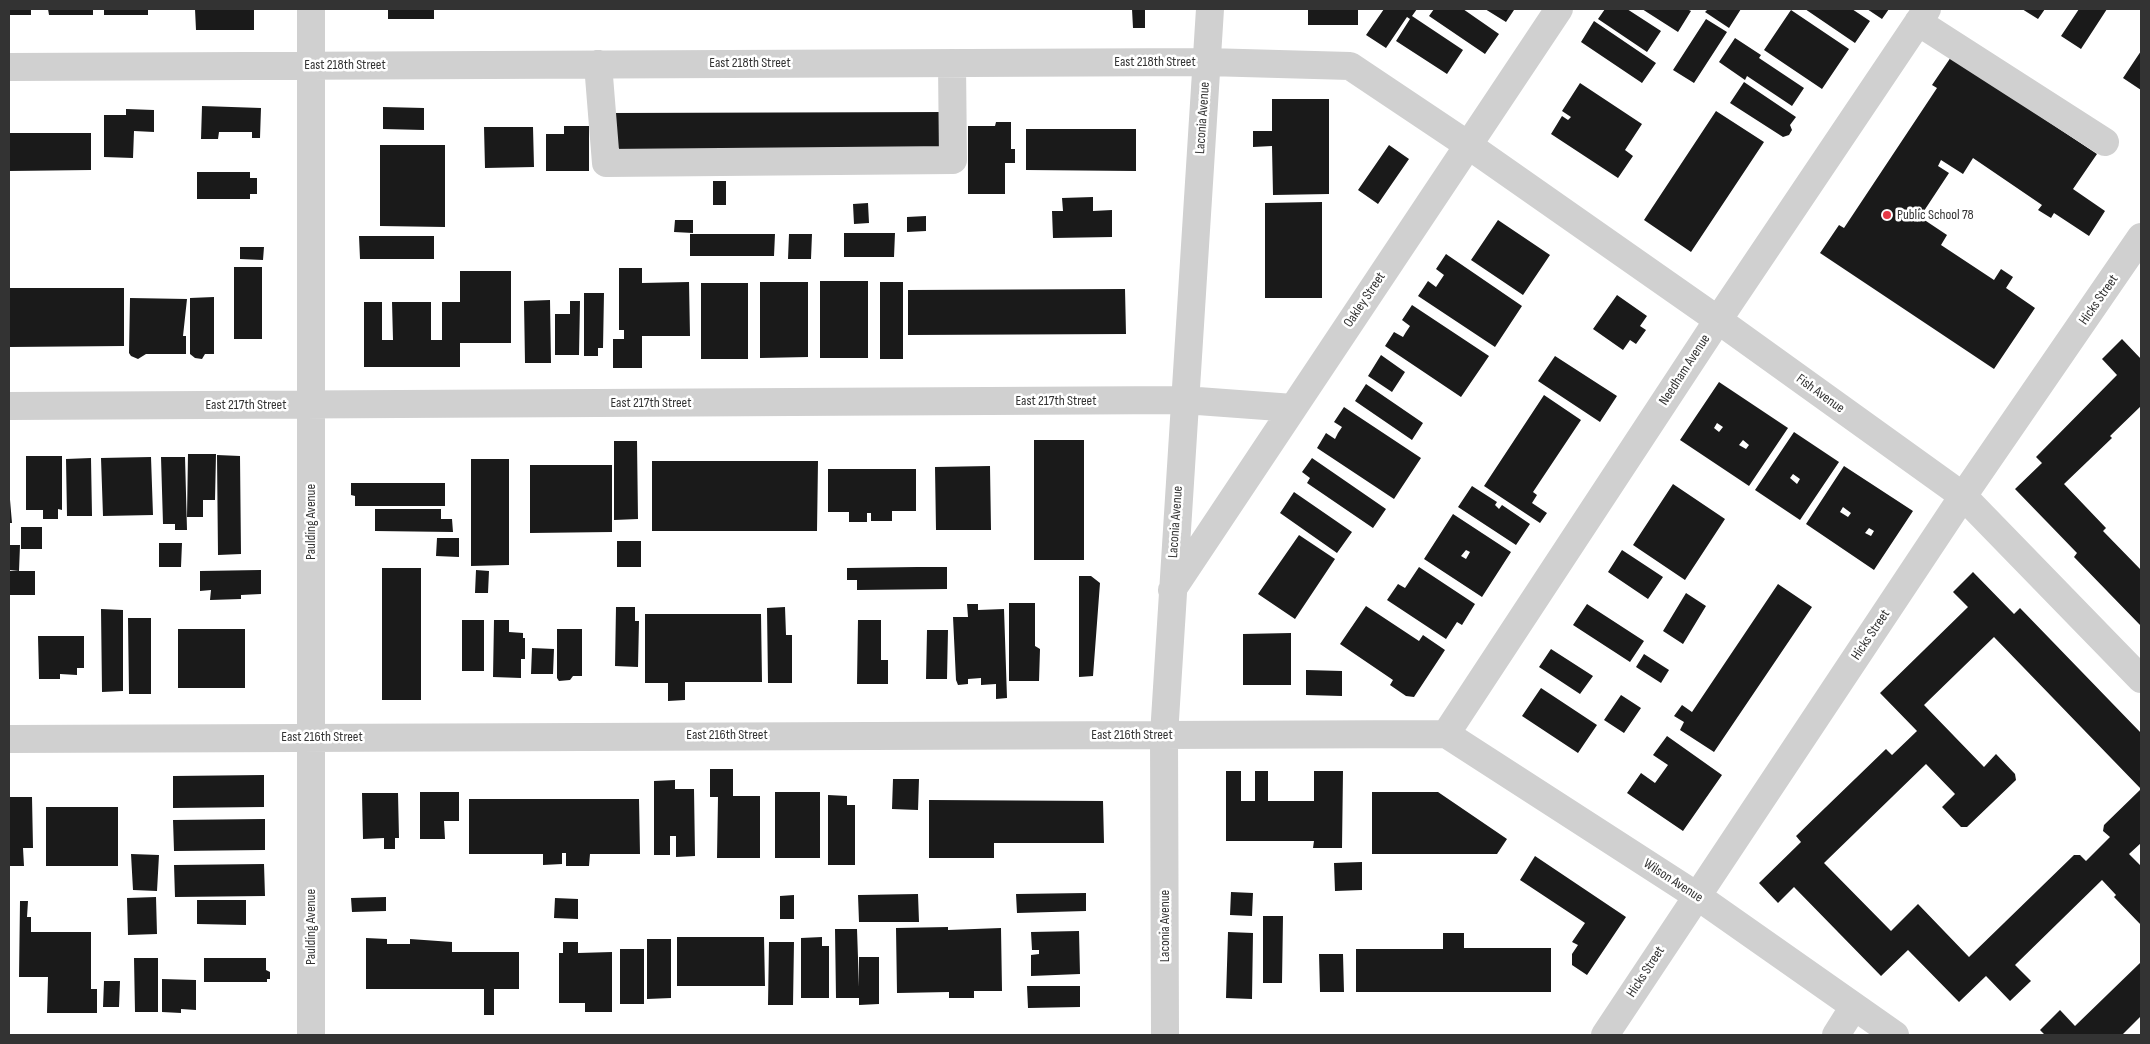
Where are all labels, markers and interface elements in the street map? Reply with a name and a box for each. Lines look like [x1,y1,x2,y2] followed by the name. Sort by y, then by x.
[1114,54,1196,70] street label: East 218th Street
[709,55,791,71] street label: East 218th Street
[304,57,386,73] street label: East 218th Street
[1192,81,1214,155] street label: Laconia Avenue
[1897,207,1974,223] place label: Public School 78
[1881,209,1893,221] marker: Public School 78
[1340,269,1390,331] street label: Oakley Street
[2076,272,2122,328] street label: Hicks Street
[1656,331,1714,409] street label: Needham Avenue
[1793,371,1847,417] street label: Fish Avenue
[1016,393,1096,409] street label: East 217th Street
[611,395,691,411] street label: East 217th Street
[206,397,286,413] street label: East 217th Street
[303,484,319,560] street label: Paulding Avenue
[1165,485,1187,559] street label: Laconia Avenue
[1848,607,1894,663] street label: Hicks Street
[686,727,768,743] street label: East 216th Street
[1091,727,1173,743] street label: East 216th Street
[281,729,363,745] street label: East 216th Street
[1640,856,1706,906] street label: Wilson Avenue
[303,889,319,965] street label: Paulding Avenue
[1157,890,1173,962] street label: Laconia Avenue
[1623,943,1669,1001] street label: Hicks Street

